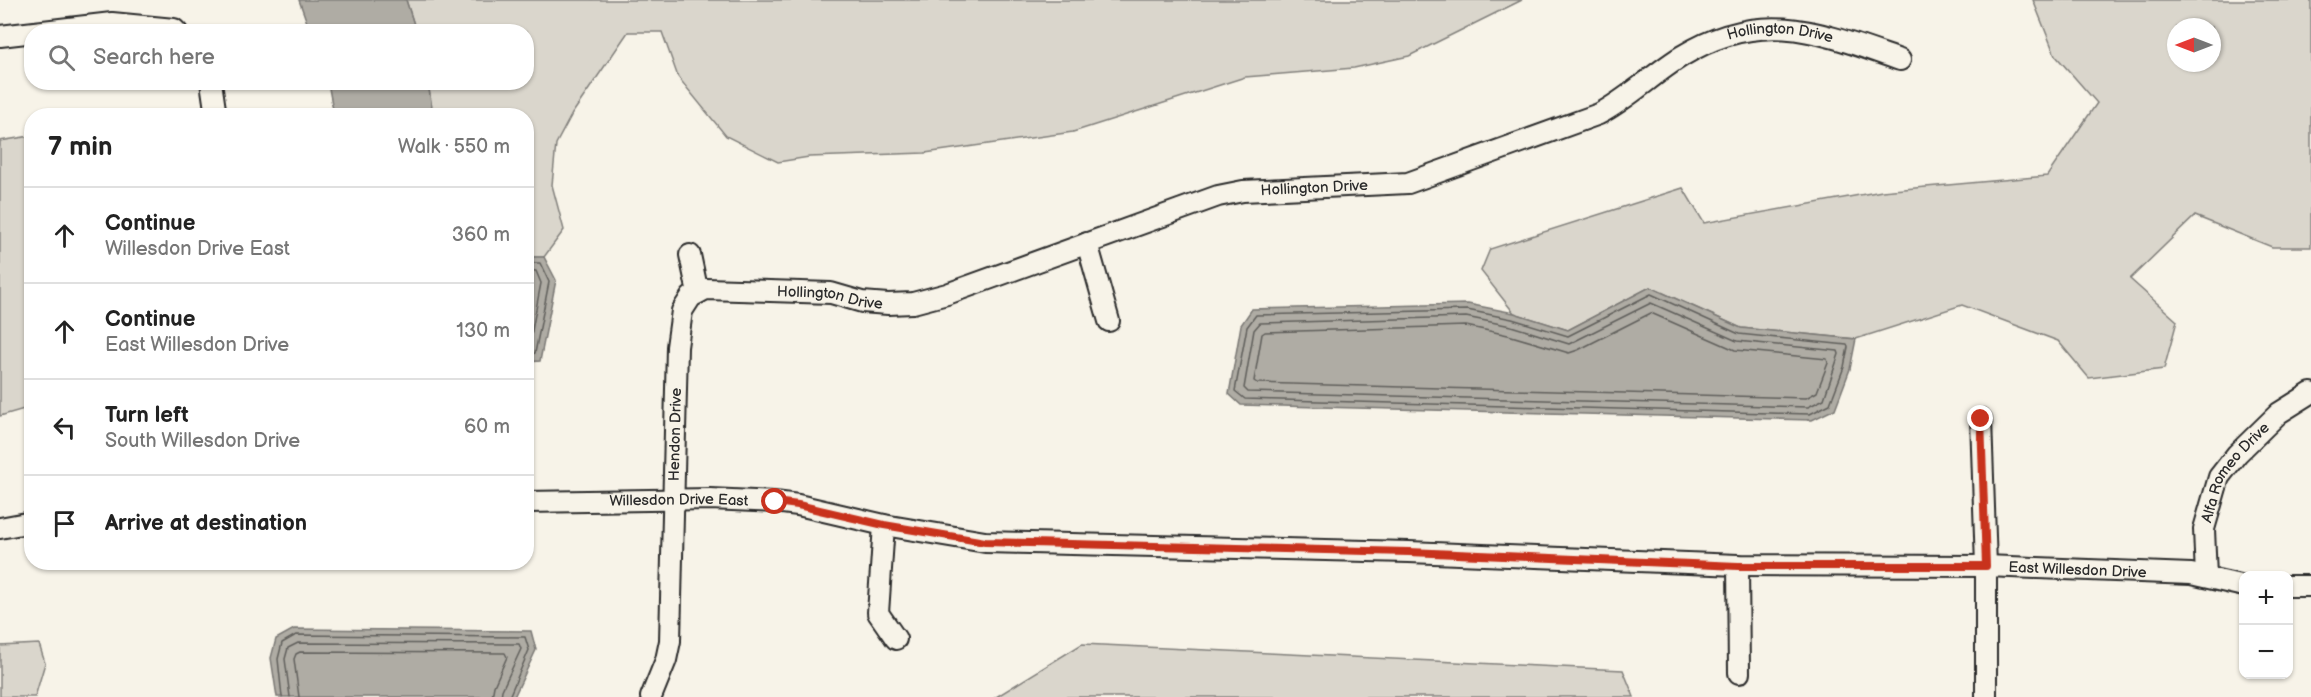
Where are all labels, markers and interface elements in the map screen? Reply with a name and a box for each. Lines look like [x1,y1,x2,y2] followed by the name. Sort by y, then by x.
[2167,18,2221,72] north arrow
[1725,19,1835,47] street label: Hollington Drive
[24,24,534,90] search box
[45,41,78,74] icon: search
[93,44,215,71] text: Search here
[48,132,112,163] text: 7 min
[398,135,510,159] text: Walk · 550 m
[1260,175,1368,200] street label: Hollington Drive
[105,210,195,237] text: Continue
[48,219,81,252] icon: ahead
[452,223,510,247] text: 360 m
[105,237,290,261] text: Willesdon Drive East
[777,282,884,313] street label: Hollington Drive
[105,306,195,333] text: Continue
[48,315,81,348] icon: ahead
[456,319,510,343] text: 130 m
[105,333,289,357] text: East Willesdon Drive
[664,387,686,481] street label: Hendon Drive
[105,402,189,429] text: Turn left
[1967,405,1993,431] route end
[48,411,81,444] icon: left
[464,415,510,439] text: 60 m
[2197,418,2273,525] street label: Alfa Romeo Drive
[105,429,300,453] text: South Willesdon Drive
[761,488,787,514] route start
[609,489,749,510] street label: Willesdon Drive East
[48,507,81,540] icon: arrive
[105,510,307,537] text: Arrive at destination
[2008,557,2147,582] street label: East Willesdon Drive
[2239,571,2293,679] map controls
[2239,571,2293,625] button: +
[2239,625,2293,679] button: −

